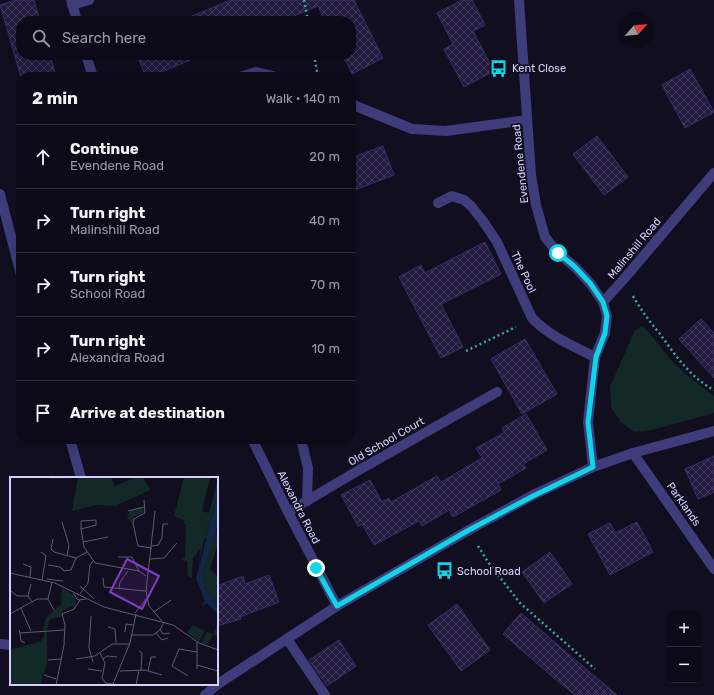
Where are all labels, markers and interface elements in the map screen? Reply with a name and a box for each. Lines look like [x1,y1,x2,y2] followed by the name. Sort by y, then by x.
[618,12,654,48] north arrow
[16,16,356,60] search box
[30,27,52,49] icon: search
[62,29,146,47] text: Search here
[489,58,509,78] bus stop icon: Kent Close
[512,62,566,75] place label: Kent Close
[32,88,78,108] text: 2 min
[266,91,340,106] text: Walk · 140 m
[510,124,531,204] street label: Evendene Road
[70,140,139,158] text: Continue
[32,146,54,168] icon: ahead
[309,149,340,164] text: 20 m
[70,158,164,173] text: Evendene Road
[70,204,145,222] text: Turn right
[32,210,54,232] icon: right
[309,213,340,228] text: 40 m
[605,215,664,282] street label: Malinshill Road
[70,222,160,237] text: Malinshill Road
[549,244,567,262] route start
[508,250,539,295] street label: The Pool
[70,268,145,286] text: Turn right
[32,274,54,296] icon: right
[310,277,340,292] text: 70 m
[70,286,145,301] text: School Road
[70,332,145,350] text: Turn right
[32,338,54,360] icon: right
[311,341,340,356] text: 10 m
[70,350,165,365] text: Alexandra Road
[32,402,54,424] icon: arrive
[70,404,225,422] text: Arrive at destination
[346,414,427,468] street label: Old School Court
[275,469,323,546] street label: Alexandra Road
[10,477,218,685] inset map
[664,480,704,529] street label: Parklands
[307,559,325,577] route end
[434,561,454,581] bus stop icon: School Road
[457,565,521,578] place label: School Road
[666,611,702,683] map controls
[666,611,702,647] button: +
[666,647,702,683] button: −

